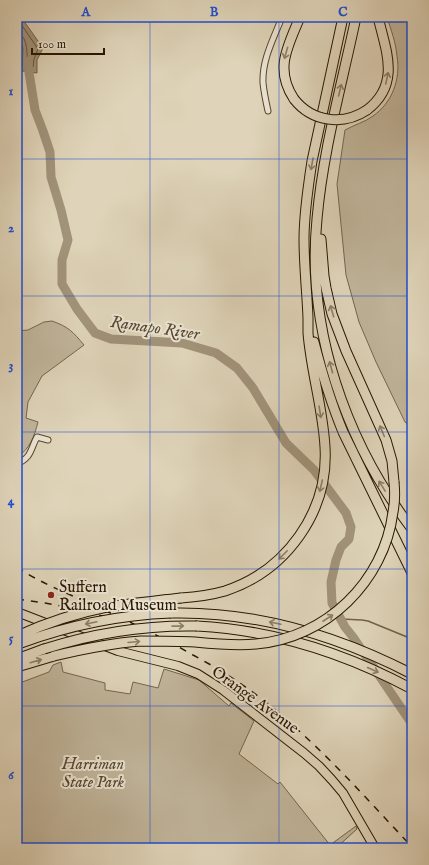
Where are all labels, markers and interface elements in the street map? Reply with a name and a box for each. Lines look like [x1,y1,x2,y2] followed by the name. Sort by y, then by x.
[81,4,92,21] text: A
[210,4,219,21] text: B
[338,4,348,21] text: C
[32,30,104,56] scale bar
[38,37,66,52] text: 100 m
[282,46,289,59] one-way arrow
[384,72,392,85] one-way arrow
[9,83,14,100] text: 1
[336,84,344,97] one-way arrow
[307,157,315,170] one-way arrow
[8,220,14,237] text: 2
[327,305,335,318] one-way arrow
[109,312,202,345] water label: Ramapo River
[9,357,14,374] text: 3
[327,360,334,373] one-way arrow
[316,405,324,418] one-way arrow
[378,425,386,437] one-way arrow
[317,480,325,493] one-way arrow
[378,481,386,492] one-way arrow
[8,493,15,510] text: 4
[278,550,288,560] one-way arrow
[59,578,177,616] place label: Suffern Railroad Museum
[46,590,56,600] marker: Suffern Railroad Museum
[323,614,334,622] one-way arrow
[269,618,282,626] one-way arrow
[85,619,98,627] one-way arrow
[171,622,184,630] one-way arrow
[9,630,14,647] text: 5
[127,638,140,645] one-way arrow
[29,657,42,664] one-way arrow
[207,662,302,739] street label: Orange Avenue
[367,667,379,674] one-way arrow
[61,755,125,793] park label: Harriman State Park
[8,767,14,784] text: 6

